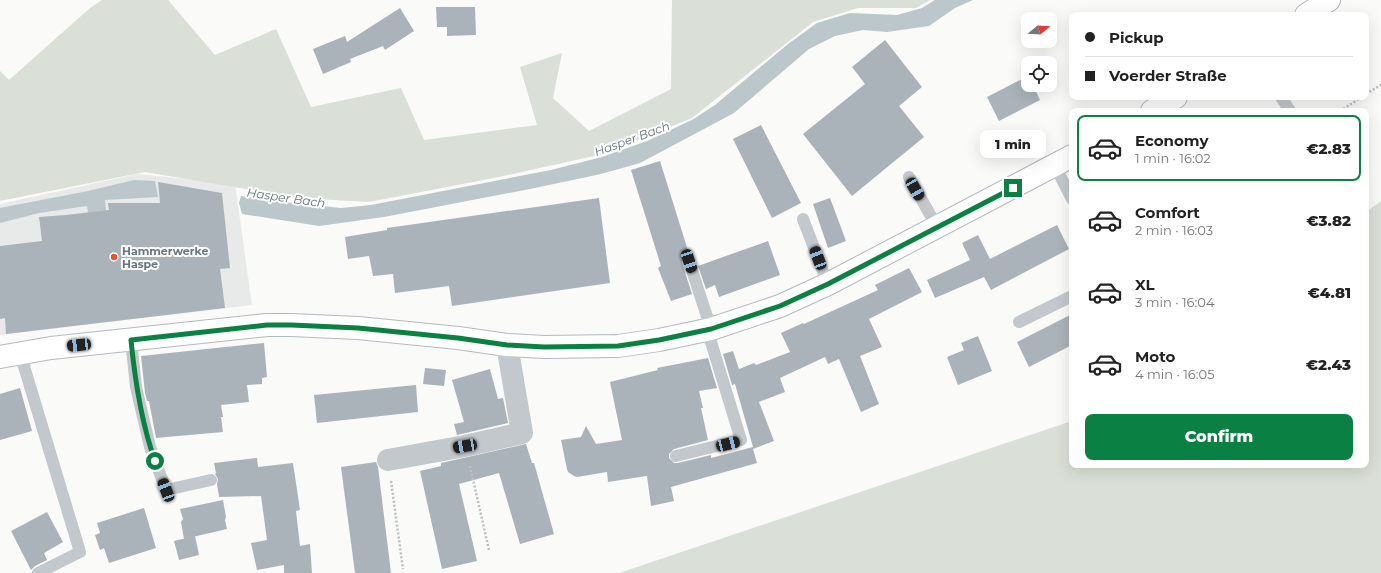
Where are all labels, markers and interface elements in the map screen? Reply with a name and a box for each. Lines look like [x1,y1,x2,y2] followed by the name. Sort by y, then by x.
[1021,12,1057,48] north arrow
[1021,12,1057,92] map controls
[1109,28,1164,47] text: Pickup
[1021,56,1057,92] button: locate
[1109,66,1227,85] text: Voerder Straße
[592,118,672,159] water label: Hasper Bach
[980,130,1046,158] callout: 1 min
[1087,130,1123,166] icon: car
[1135,131,1208,150] text: Economy
[995,136,1031,152] text: 1 min
[1306,139,1351,158] text: €2.83
[1135,150,1211,166] text: 1 min · 16:02
[904,176,926,202] car
[1004,179,1022,197] route end
[246,185,326,210] water label: Hasper Bach
[1087,202,1123,238] icon: car
[1135,203,1200,222] text: Comfort
[1306,211,1351,230] text: €3.82
[1135,222,1213,238] text: 2 min · 16:03
[122,244,208,271] place label: Hammerwerke Haspe
[808,245,828,271] car
[680,248,698,274] car
[109,252,119,262] marker: Hammerwerke Haspe
[1087,274,1123,310] icon: car
[1135,275,1154,294] text: XL
[1308,283,1351,302] text: €4.81
[1135,294,1214,310] text: 3 min · 16:04
[66,338,92,352] car
[1087,346,1123,382] icon: car
[1135,347,1175,366] text: Moto
[1306,355,1351,374] text: €2.43
[1135,366,1215,382] text: 4 min · 16:05
[1085,414,1353,460] button: Confirm
[715,435,741,453] car
[452,438,478,454] car
[146,452,164,470] route start
[156,477,176,503] car

